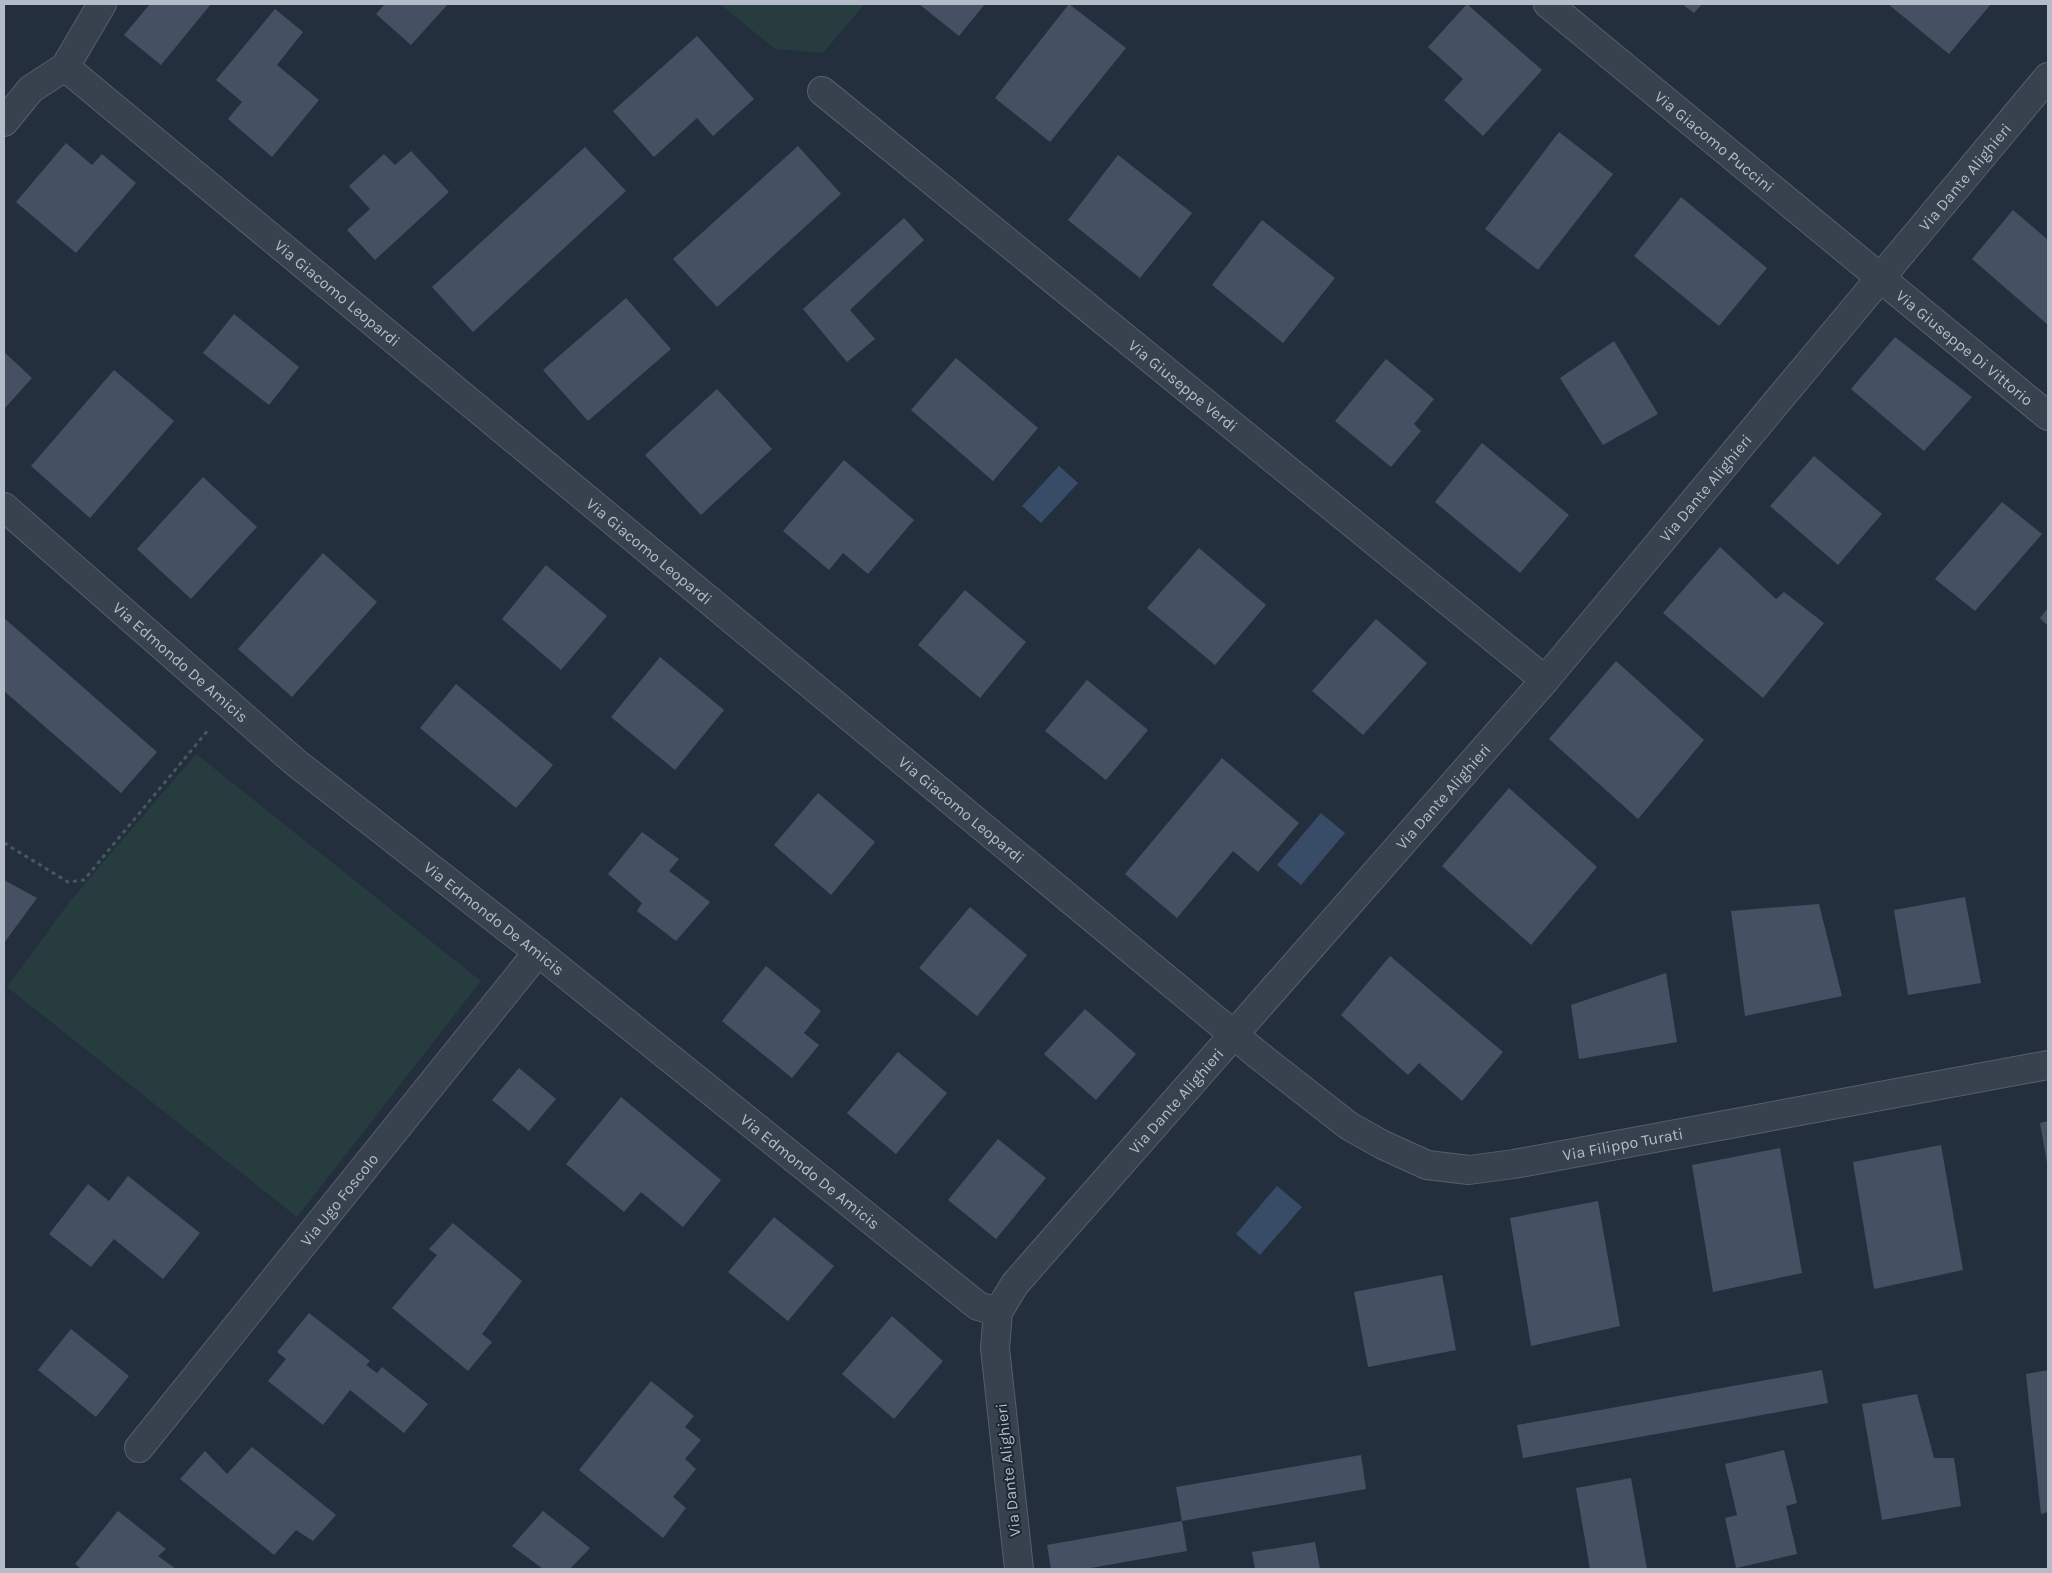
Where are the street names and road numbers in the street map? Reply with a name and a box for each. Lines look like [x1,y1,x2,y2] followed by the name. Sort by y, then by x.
[1651,87,1778,196] street label: Via Giacomo Puccini
[1914,119,2015,234] street label: Via Dante Alighieri
[271,235,404,350] street label: Via Giacomo Leopardi
[1892,285,2037,409] street label: Via Giuseppe Di Vittorio
[1125,335,1242,435] street label: Via Giuseppe Verdi
[1655,430,1756,545] street label: Via Dante Alighieri
[583,494,716,609] street label: Via Giacomo Leopardi
[109,598,252,726] street label: Via Edmondo De Amicis
[1392,740,1494,853] street label: Via Dante Alighieri
[895,752,1028,867] street label: Via Giacomo Leopardi
[420,857,568,979] street label: Via Edmondo De Amicis
[1124,1044,1227,1157] street label: Via Dante Alighieri
[737,1109,884,1233] street label: Via Edmondo De Amicis
[1561,1123,1685,1164] street label: Via Filippo Turati
[296,1149,382,1250] street label: Via Ugo Foscolo
[992,1402,1024,1538] street label: Via Dante Alighieri

